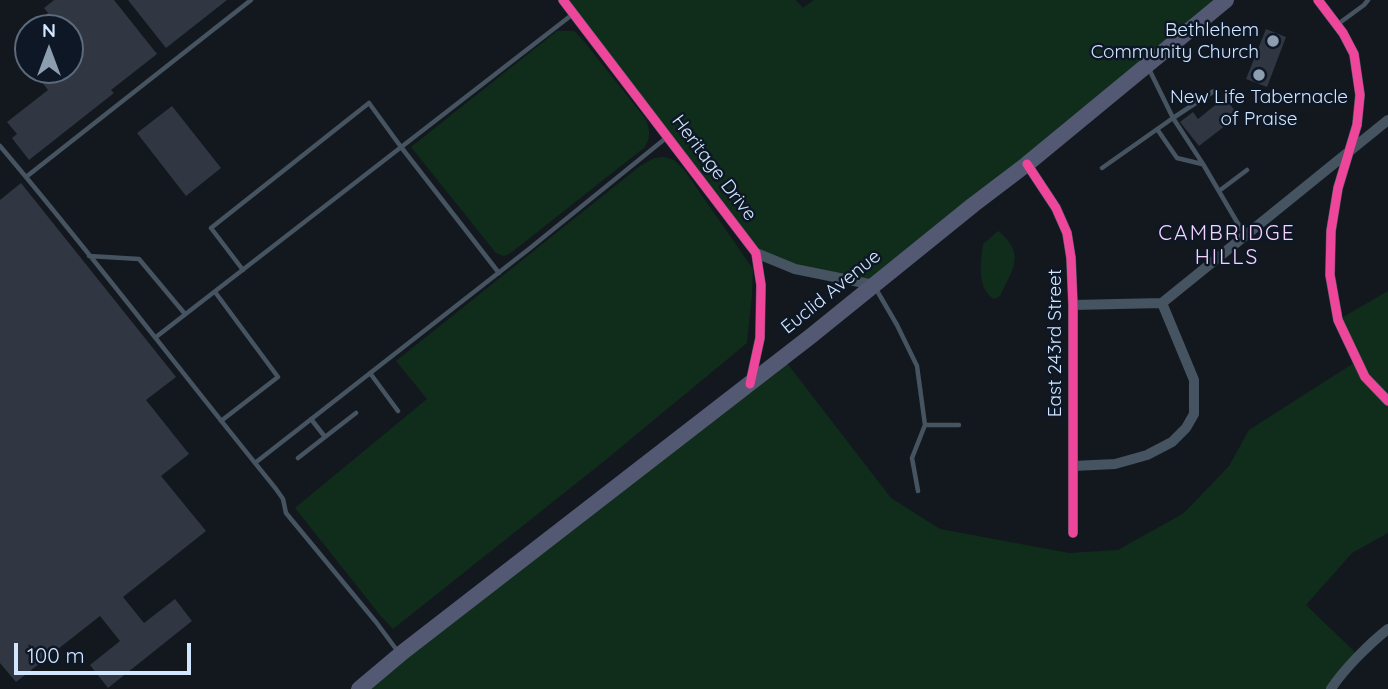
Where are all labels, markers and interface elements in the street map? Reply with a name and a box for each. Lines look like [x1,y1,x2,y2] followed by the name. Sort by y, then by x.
[14,14,84,84] north arrow
[42,18,56,42] text: N
[1091,19,1259,63] place label: Bethlehem Community Church
[1265,33,1281,49] marker: Bethlehem Community Church
[1251,67,1267,83] marker: New Life Tabernacle of Praise
[1170,86,1348,130] place label: New Life Tabernacle of Praise
[667,110,761,226] street label: Heritage Drive
[1159,221,1295,271] district label: CAMBRIDGE HILLS
[777,245,885,339] street label: Euclid Avenue
[1044,269,1066,417] street label: East 243rd Street
[18,630,194,674] scale bar
[27,642,85,668] text: 100 m

